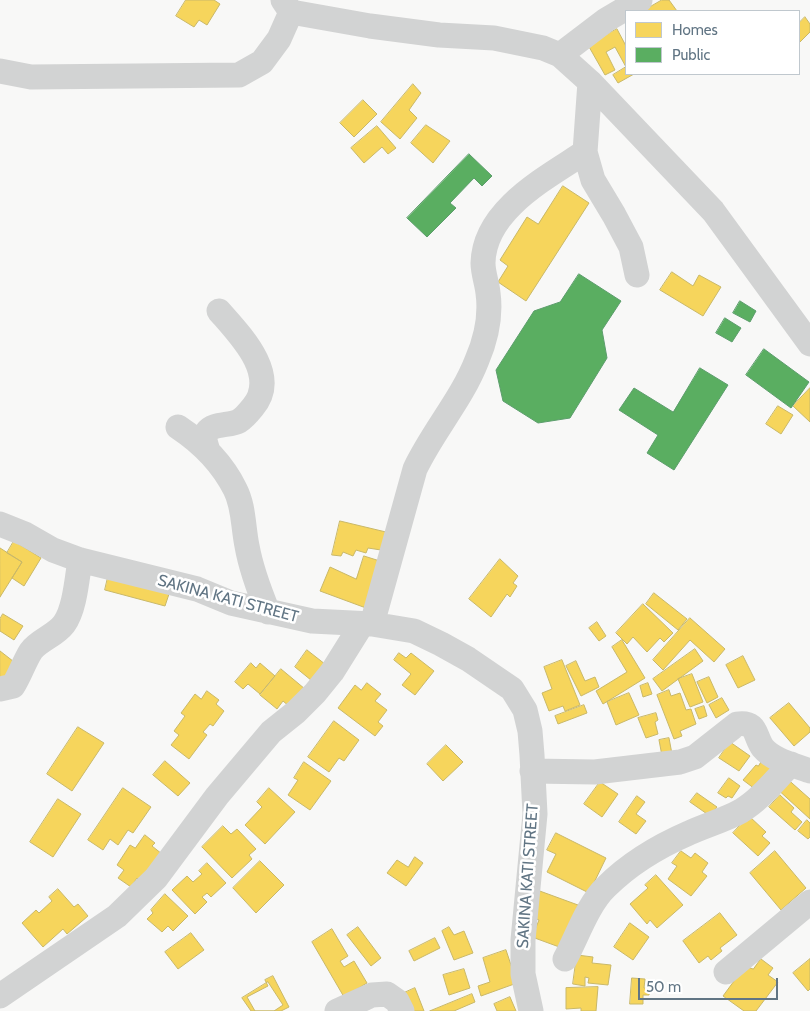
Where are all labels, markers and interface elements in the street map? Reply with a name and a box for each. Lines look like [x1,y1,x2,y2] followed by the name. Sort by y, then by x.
[625,10,800,75] legend
[672,21,718,39] text: Homes
[672,46,710,64] text: Public
[155,571,301,627] street label: SAKINA KATI STREET
[513,803,543,949] street label: SAKINA KATI STREET
[640,968,780,1000] scale bar
[646,978,681,996] text: 50 m

